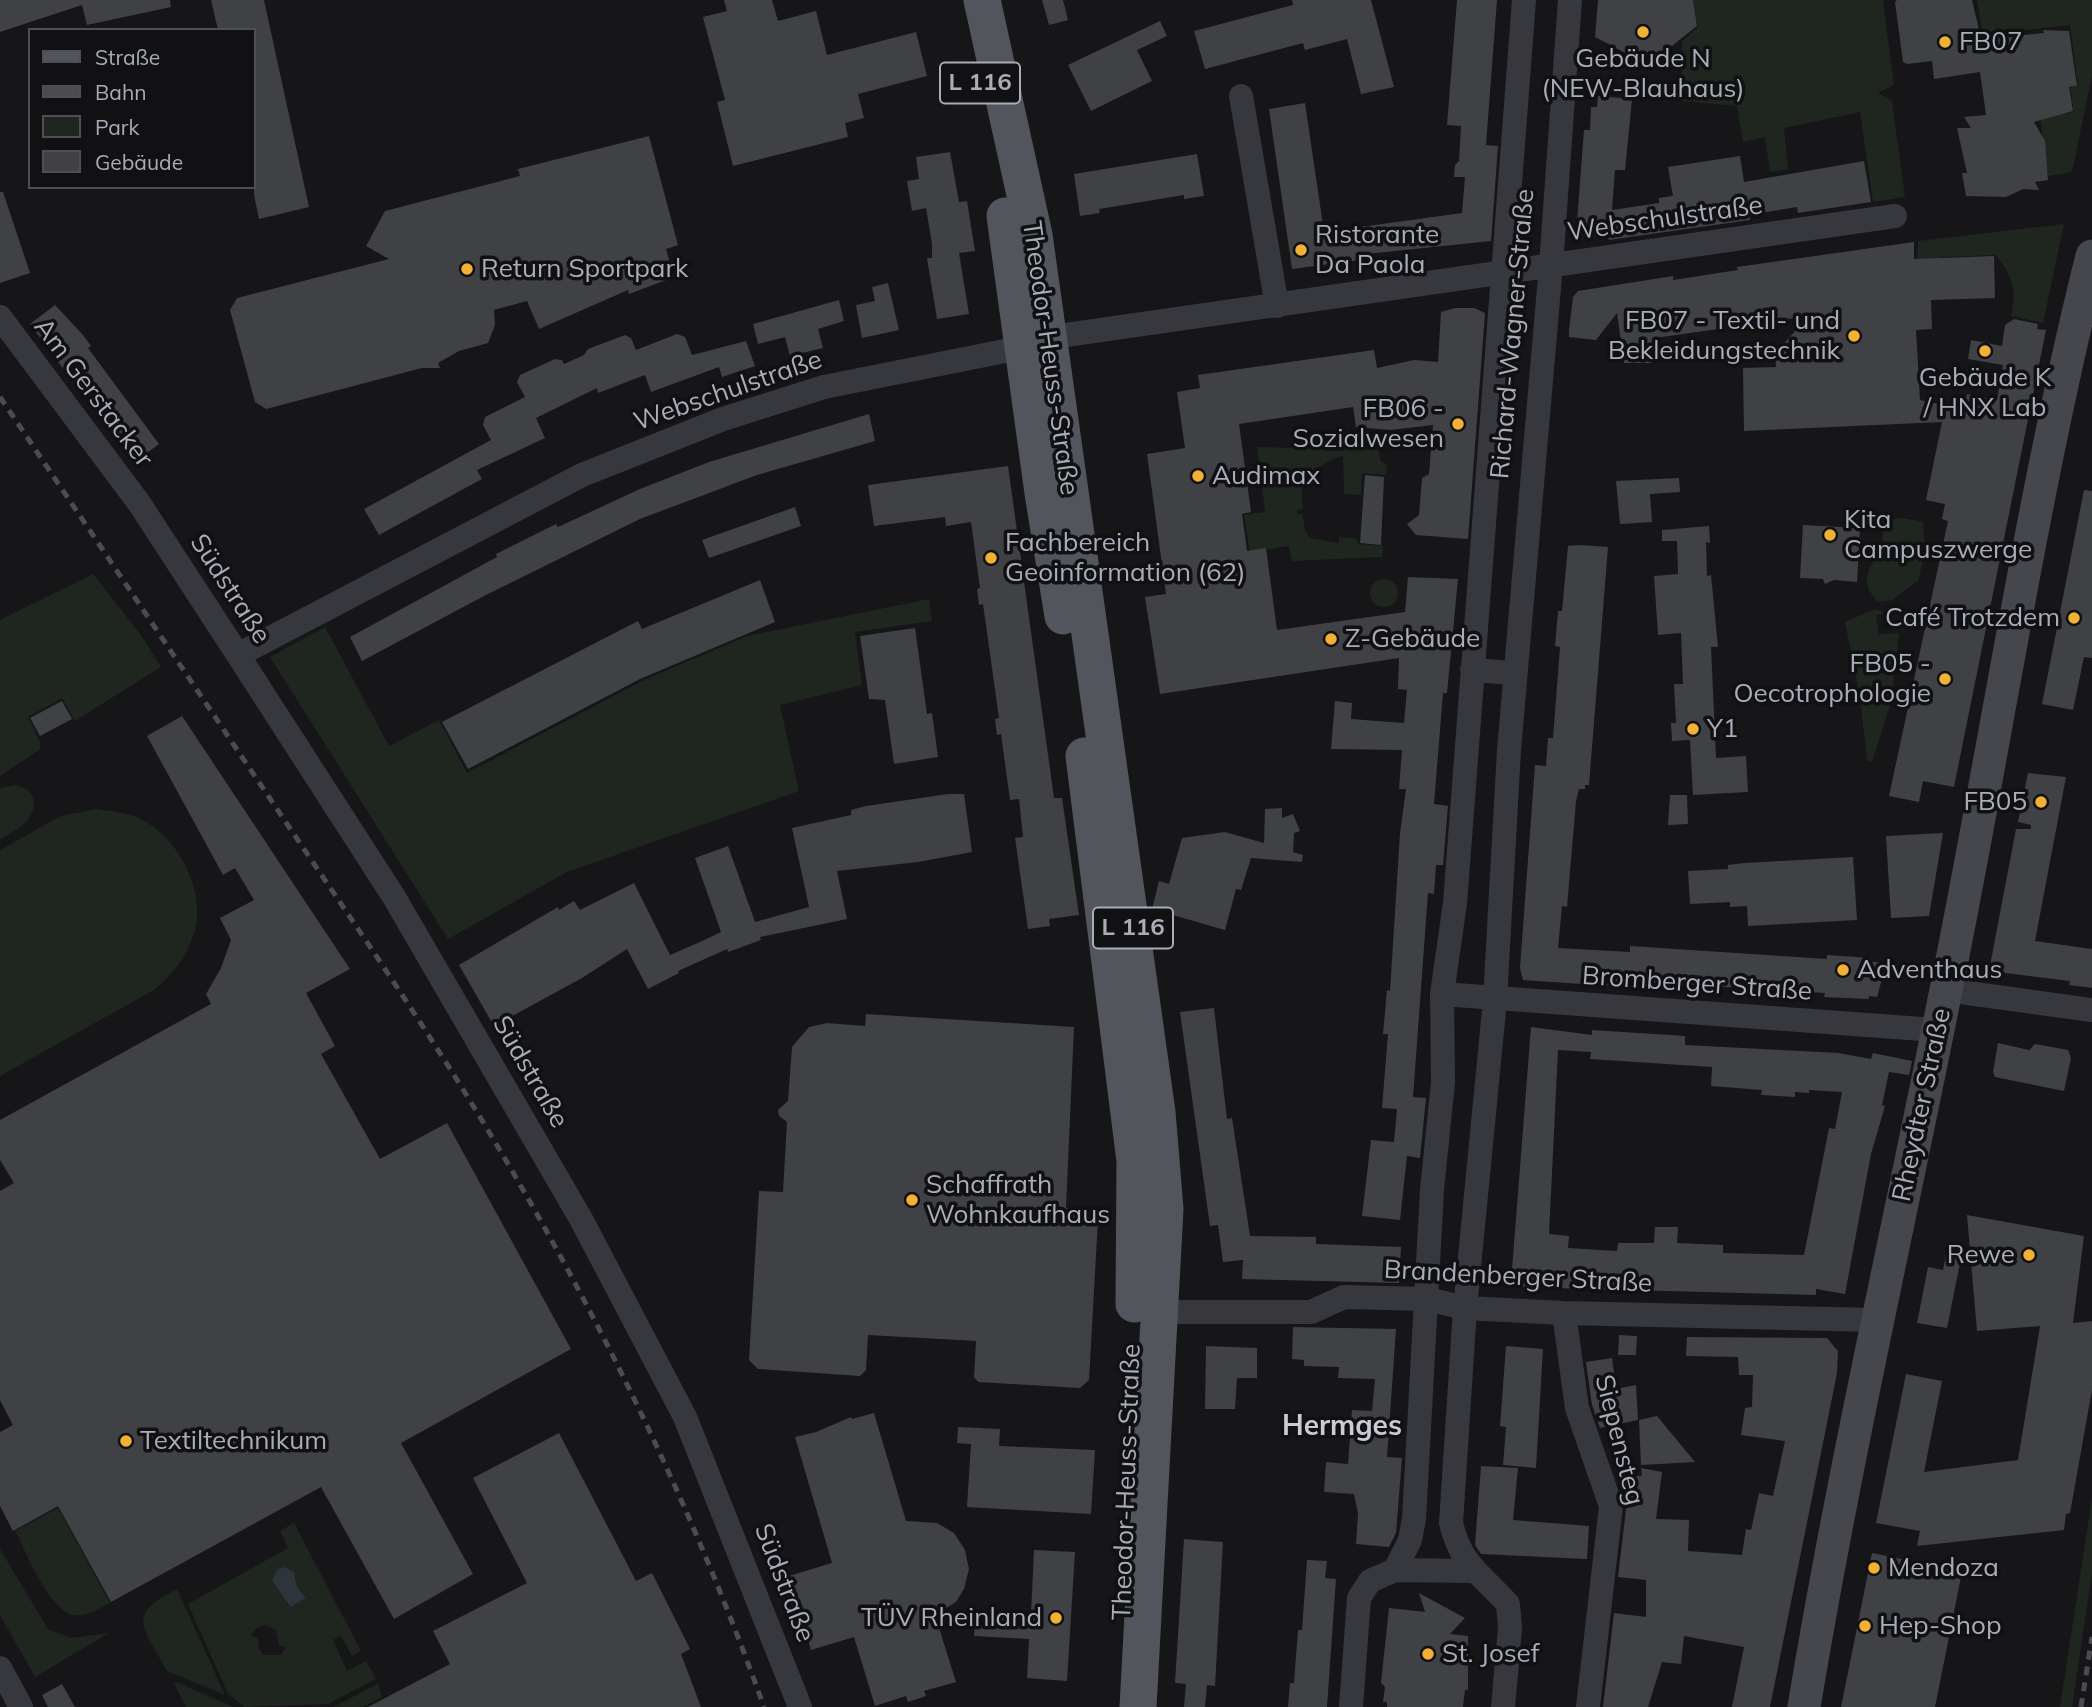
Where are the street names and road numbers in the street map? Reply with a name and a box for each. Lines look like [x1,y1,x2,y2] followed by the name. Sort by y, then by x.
[940,62,1020,104] road number: L 116
[1485,188,1541,480] street label: Richard-Wagner-Straße
[1565,190,1765,248] street label: Webschulstraße
[1015,219,1085,497] street label: Theodor-Heuss-Straße
[27,312,159,474] street label: Am Gerstacker
[630,344,826,438] street label: Webschulstraße
[183,528,277,650] street label: Südstraße
[1093,908,1173,948] road number: L 116
[1581,960,1813,1008] street label: Bromberger Straße
[1886,1006,1958,1204] street label: Rheydter Straße
[485,1010,575,1134] street label: Südstraße
[1383,1254,1653,1300] street label: Brandenberger Straße
[1107,1343,1147,1621] street label: Theodor-Heuss-Straße
[1588,1372,1650,1508] street label: Siepensteg
[747,1519,821,1647] street label: Südstraße

